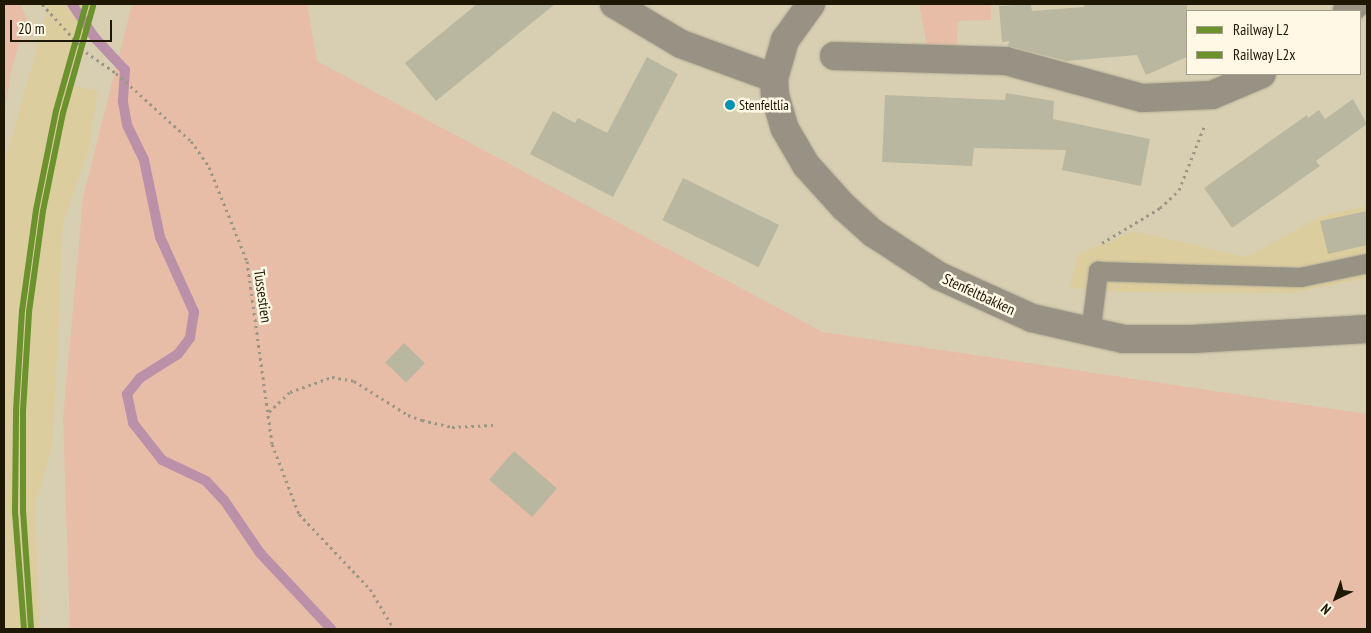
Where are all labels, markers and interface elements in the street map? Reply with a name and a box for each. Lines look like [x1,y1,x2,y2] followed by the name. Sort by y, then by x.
[12,10,115,42] scale bar
[1186,10,1361,75] legend
[18,19,44,38] text: 20 m
[1233,20,1289,39] text: Railway L2
[1233,45,1295,64] text: Railway L2x
[739,97,789,113] place label: Stenfeltlia
[725,100,735,110] marker: Stenfeltlia
[250,268,276,324] street label: Tussestien
[940,269,1018,319] street label: Stenfeltbakken
[1311,573,1361,623] north arrow
[1317,600,1335,618] text: N

